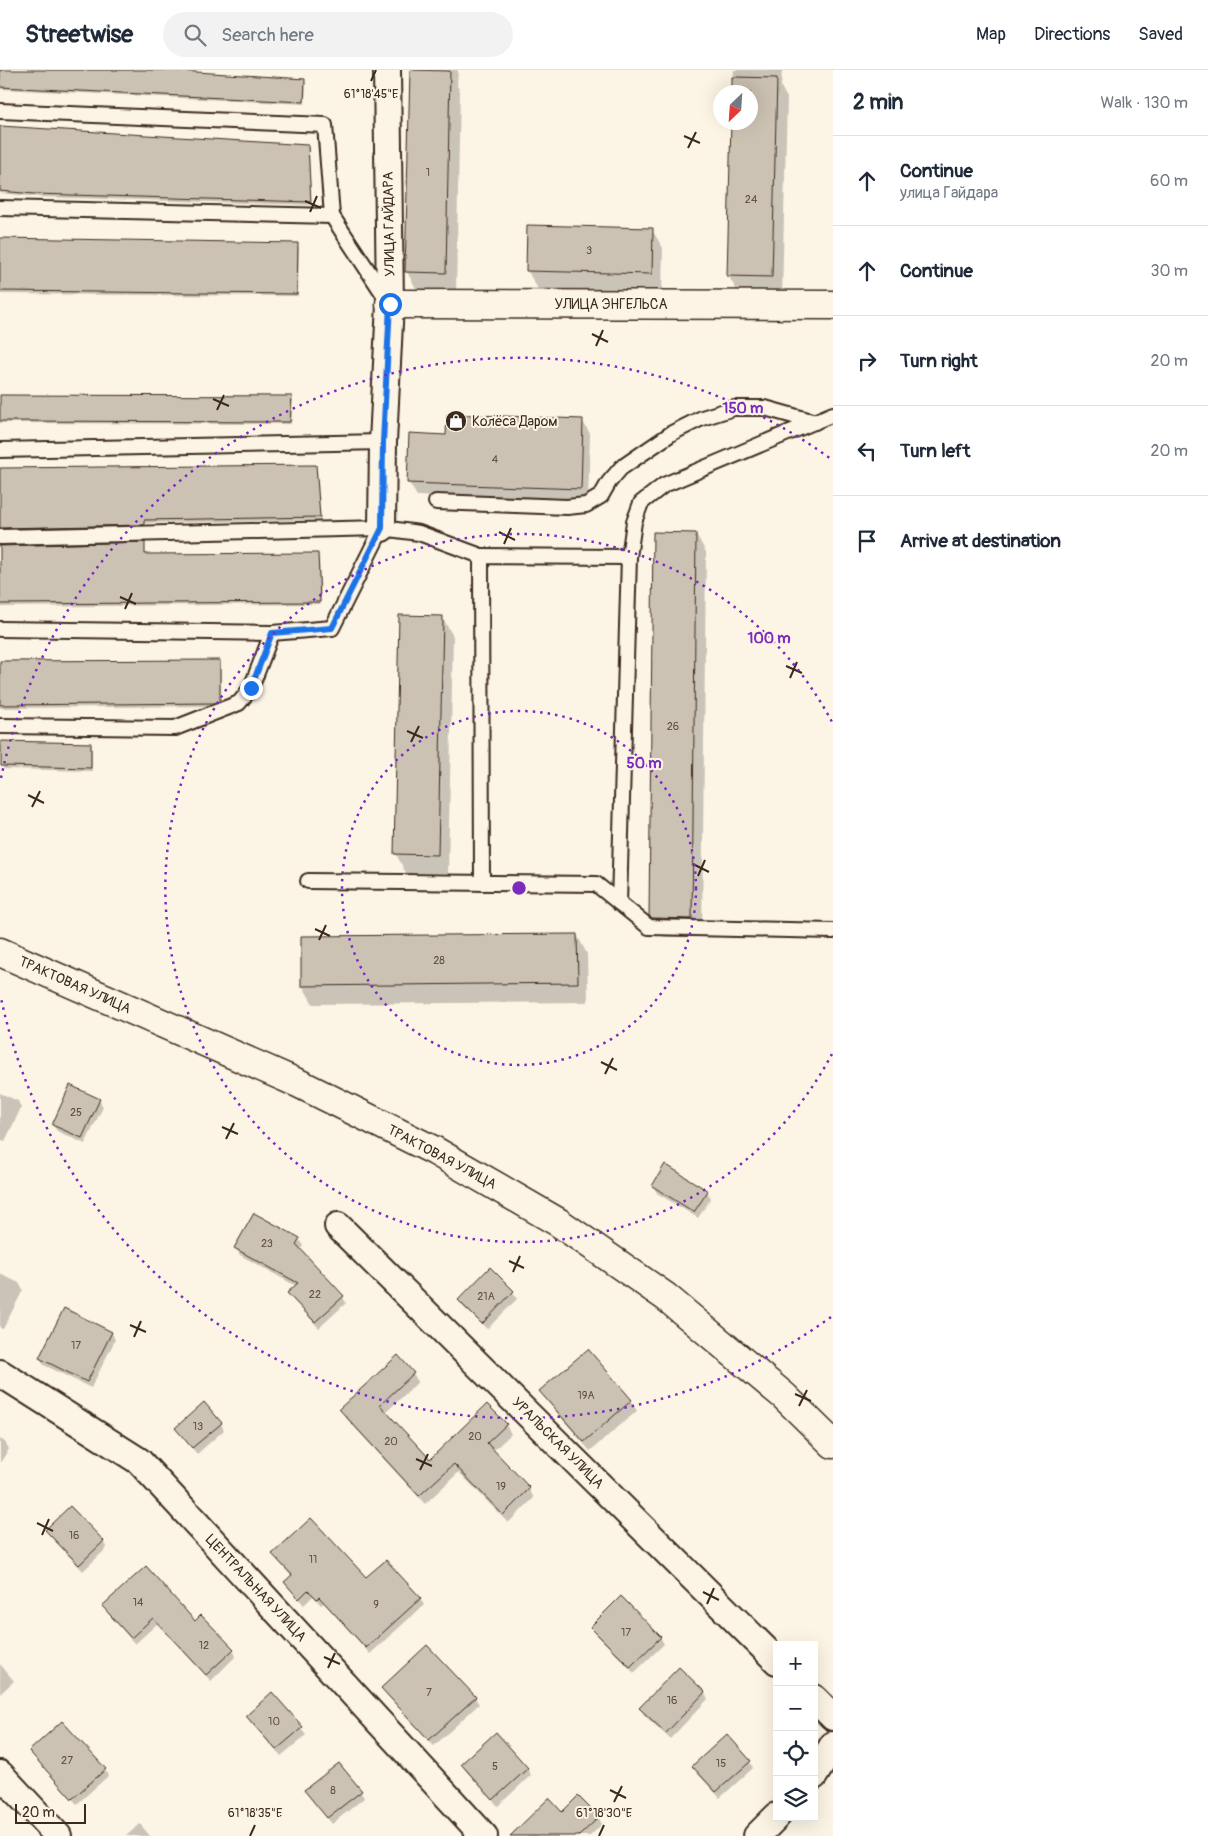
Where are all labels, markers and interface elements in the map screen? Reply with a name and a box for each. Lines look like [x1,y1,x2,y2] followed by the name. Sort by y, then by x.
[163,12,513,57] search box
[25,20,133,49] text: Streetwise
[181,21,209,49] icon: search
[221,23,314,47] text: Search here
[976,23,1006,46] text: Map
[1034,23,1110,46] text: Directions
[1138,23,1183,46] text: Saved
[713,85,758,130] north arrow
[344,87,398,102] text: 61°18'45"E
[853,89,903,116] text: 2 min
[1101,93,1188,113] text: Walk · 130 m
[900,159,973,183] text: Continue
[426,166,430,179] house number: 1
[853,167,881,195] icon: ahead
[380,171,398,277] street label: УЛИЦА ГАЙДАРА
[1150,171,1188,191] text: 60 m
[900,183,998,203] text: улица Гайдара
[745,193,758,206] house number: 24
[586,244,592,257] house number: 3
[853,257,881,285] icon: ahead
[900,259,973,283] text: Continue
[1150,261,1188,281] text: 30 m
[379,293,402,316] route start
[554,296,668,313] street label: УЛИЦА ЭНГЕЛЬСА
[853,347,881,375] icon: right
[900,349,978,373] text: Turn right
[1150,351,1188,371] text: 20 m
[723,399,763,418] text: 150 m
[444,409,468,433] shop icon: Колёса Даром
[472,413,557,430] place label: Колёса Даром
[853,437,881,465] icon: left
[900,439,970,463] text: Turn left
[1150,441,1188,461] text: 20 m
[492,453,499,466] house number: 4
[853,527,881,555] icon: arrive
[900,529,1061,553] text: Arrive at destination
[748,629,790,648] text: 100 m
[240,677,263,700] route end
[667,720,679,733] house number: 26
[627,754,661,773] text: 50 m
[510,879,528,897] centre of rings
[16,953,134,1017] street label: ТРАКТОВАЯ УЛИЦА
[433,954,445,967] house number: 28
[70,1106,82,1119] house number: 25
[385,1121,499,1193] street label: ТРАКТОВАЯ УЛИЦА
[261,1237,273,1250] house number: 23
[309,1288,321,1301] house number: 22
[477,1290,495,1303] house number: 21А
[71,1339,81,1352] house number: 17
[577,1389,595,1402] house number: 19А
[509,1394,607,1492] street label: УРАЛЬСКАЯ УЛИЦА
[193,1420,203,1433] house number: 13
[468,1430,482,1443] house number: 20
[384,1435,398,1448] house number: 20
[496,1480,506,1493] house number: 19
[69,1529,79,1542] house number: 16
[202,1531,310,1645] street label: ЦЕНТРАЛЬНАЯ УЛИЦА
[309,1553,317,1566] house number: 11
[133,1596,144,1609] house number: 14
[373,1598,379,1611] house number: 9
[621,1626,631,1639] house number: 17
[199,1639,209,1652] house number: 12
[773,1641,818,1821] map controls
[773,1641,818,1686] button: +
[426,1686,432,1699] house number: 7
[773,1686,818,1731] button: −
[667,1694,677,1707] house number: 16
[268,1715,280,1728] house number: 10
[773,1731,818,1776] button: locate
[61,1754,73,1767] house number: 27
[716,1757,726,1770] house number: 15
[492,1760,498,1773] house number: 5
[773,1776,818,1821] button: layers
[330,1784,336,1797] house number: 8
[15,1801,86,1824] scale bar
[22,1804,55,1821] text: 20 m
[228,1806,282,1821] text: 61°18'35"E
[576,1806,632,1821] text: 61°18'30"E

